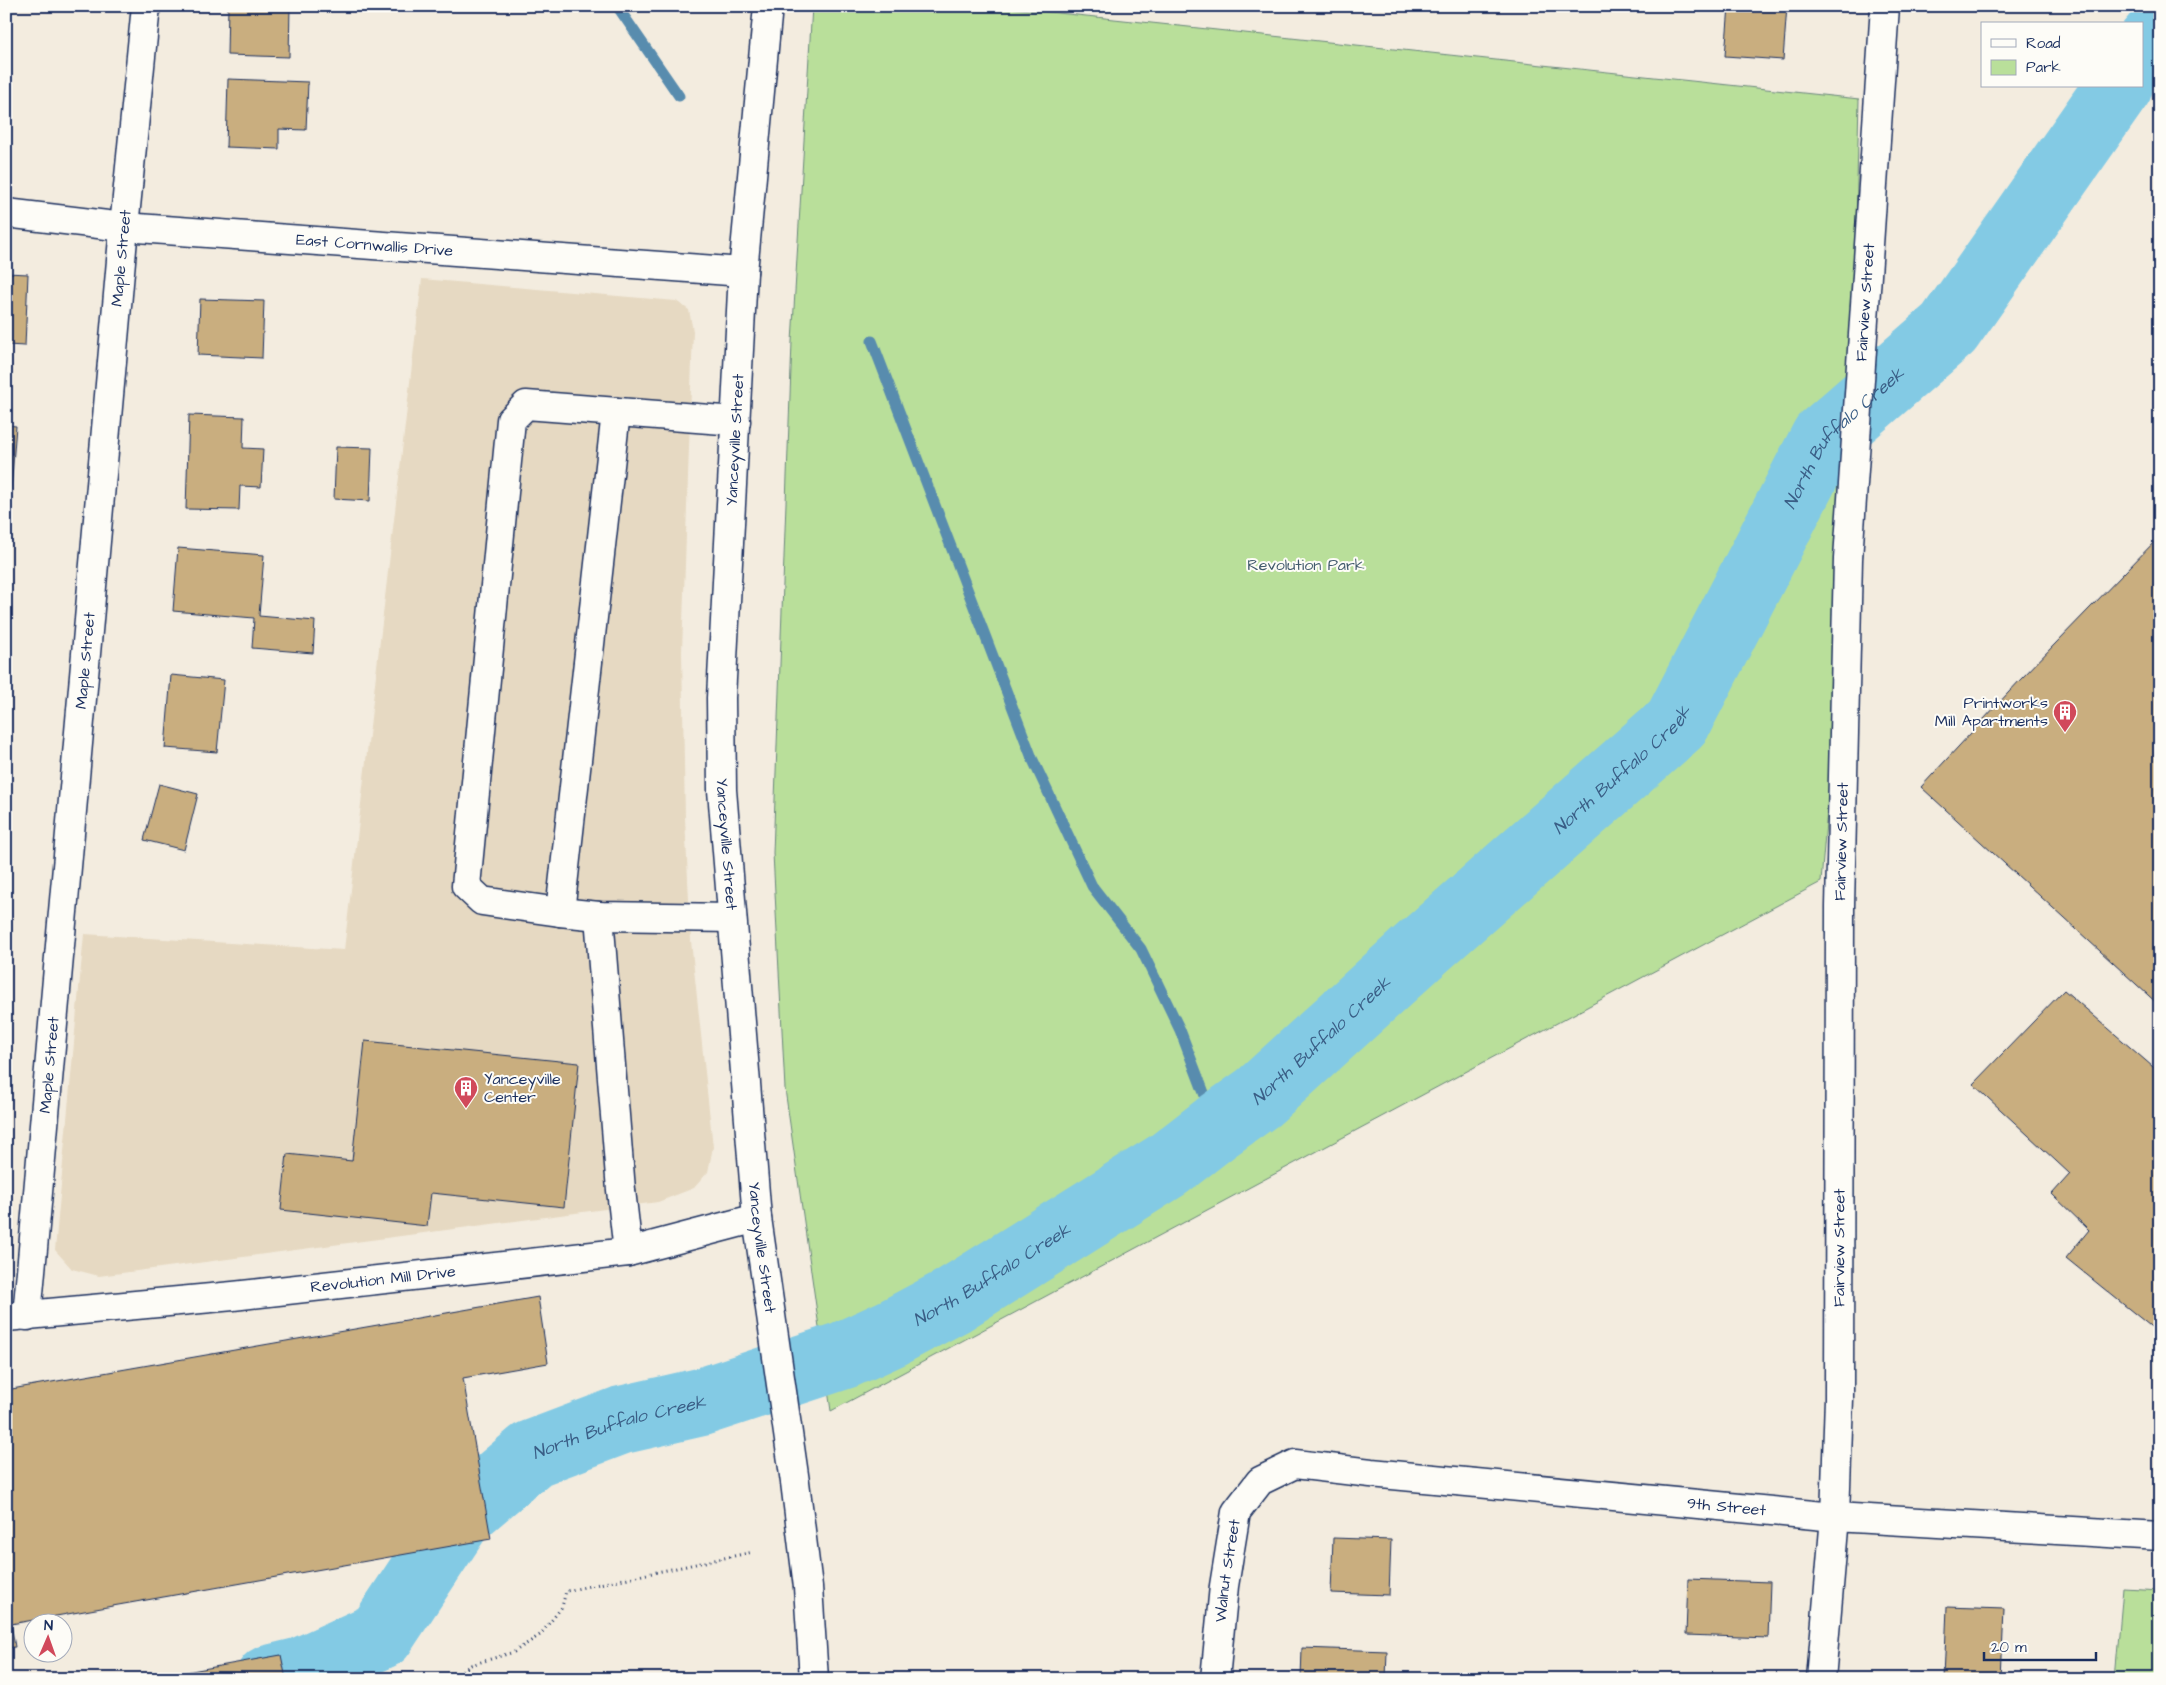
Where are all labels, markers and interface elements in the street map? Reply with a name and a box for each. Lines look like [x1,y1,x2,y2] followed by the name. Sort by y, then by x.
[1981,22,2144,88] legend
[2026,33,2061,54] text: Road
[2026,57,2061,78] text: Park
[106,208,137,308] street label: Maple Street
[295,229,454,262] street label: East Cornwallis Drive
[1850,242,1880,362] street label: Fairview Street
[1777,361,1910,513] water label: North Buffalo Creek
[721,373,750,507] street label: Yanceyville Street
[1247,554,1365,576] park label: Revolution Park
[70,611,101,710] street label: Maple Street
[1935,692,2048,732] place label: Printworks Mill Apartments
[2052,699,2078,733] building icon: Printworks Mill Apartments
[1547,700,1697,840] water label: North Buffalo Creek
[711,778,743,911] street label: Yanceyville Street
[1829,782,1854,901] street label: Fairview Street
[1246,970,1397,1111] water label: North Buffalo Creek
[34,1015,65,1114] street label: Maple Street
[484,1068,561,1108] place label: Yanceyville Center
[453,1075,479,1109] building icon: Yanceyville Center
[743,1181,782,1315] street label: Yanceyville Street
[1828,1188,1850,1307] street label: Fairview Street
[908,1216,1076,1332] water label: North Buffalo Creek
[309,1260,457,1298] street label: Revolution Mill Drive
[528,1389,709,1465] water label: North Buffalo Creek
[1686,1492,1767,1521] street label: 9th Street
[1210,1517,1246,1623] street label: Walnut Street
[22,1612,72,1662] north arrow
[44,1616,53,1636] text: N
[1984,1630,2096,1662] scale bar
[1991,1637,2027,1658] text: 20 m

